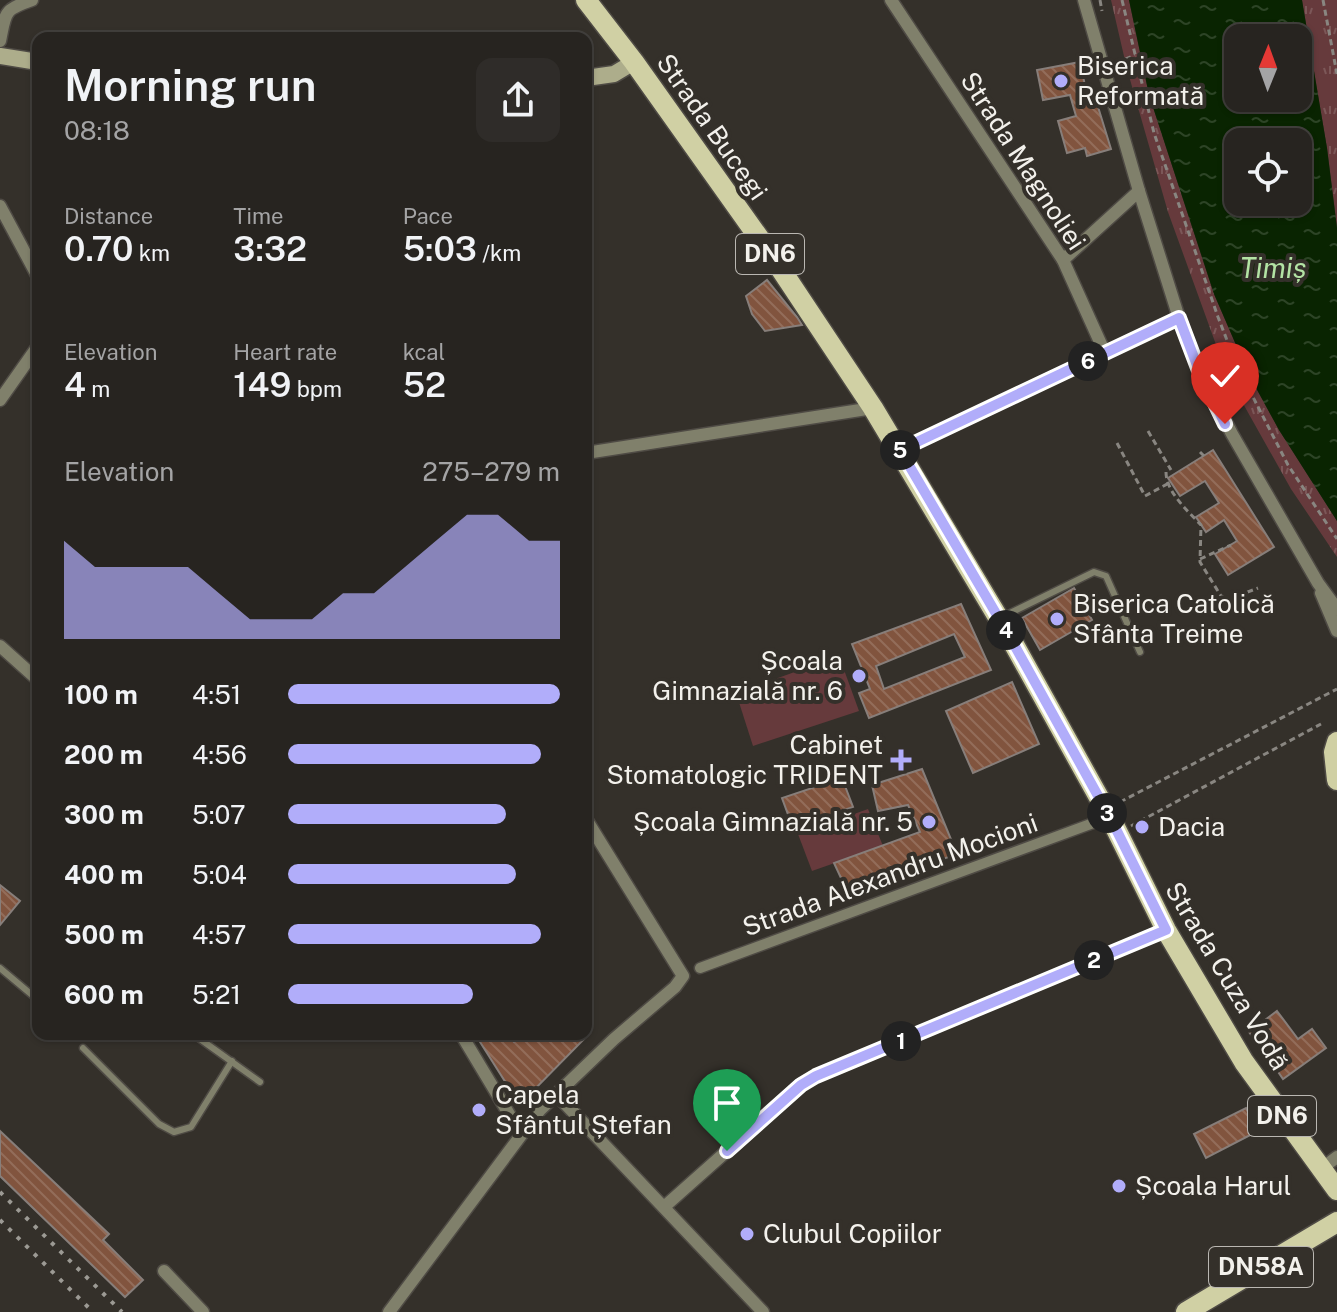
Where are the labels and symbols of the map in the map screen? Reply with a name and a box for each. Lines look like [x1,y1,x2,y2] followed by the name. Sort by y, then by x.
[1224,24,1312,112] north arrow
[651,48,774,206] street label: Strada Bucegi
[1077,50,1204,111] place label: Biserica Reformată
[954,66,1092,255] street label: Strada Magnoliei
[1052,72,1070,90] marker: Biserica Reformată
[736,234,804,274] road number: DN6
[1240,251,1306,284] water label: Timiș
[1068,341,1108,381] pin: 6
[1191,342,1259,424] pin
[880,430,920,470] pin: 5
[1073,588,1275,649] place label: Biserica Catolică Sfânta Treime
[986,610,1026,650] pin: 4
[1048,610,1066,628] marker: Biserica Catolică Sfânta Treime
[652,645,843,706] place label: Școala Gimnazială nr. 6
[850,667,868,685] marker: Școala Gimnazială nr. 6
[606,729,883,790] place label: Cabinet Stomatologic TRIDENT
[890,749,912,771] marker: Cabinet Stomatologic TRIDENT
[1087,793,1127,833] pin: 3
[633,806,913,837] place label: Școala Gimnazială nr. 5
[738,807,1042,942] street label: Strada Alexandru Mocioni
[1158,811,1225,842] place label: Dacia
[920,813,938,831] marker: Școala Gimnazială nr. 5
[1133,818,1151,836] marker: Dacia
[1159,876,1296,1075] street label: Strada Cuza Vodă
[1074,940,1114,980] pin: 2
[881,1021,921,1061] pin: 1
[693,1069,761,1151] pin
[495,1079,672,1140] place label: Capela Sfântul Ștefan
[1248,1096,1316,1136] road number: DN6
[470,1101,488,1119] marker: Capela Sfântul Ștefan
[1135,1170,1291,1201] place label: Școala Harul
[1110,1177,1128,1195] marker: Școala Harul
[763,1218,942,1249] place label: Clubul Copiilor
[738,1225,756,1243] marker: Clubul Copiilor
[1209,1247,1313,1287] road number: DN58A

